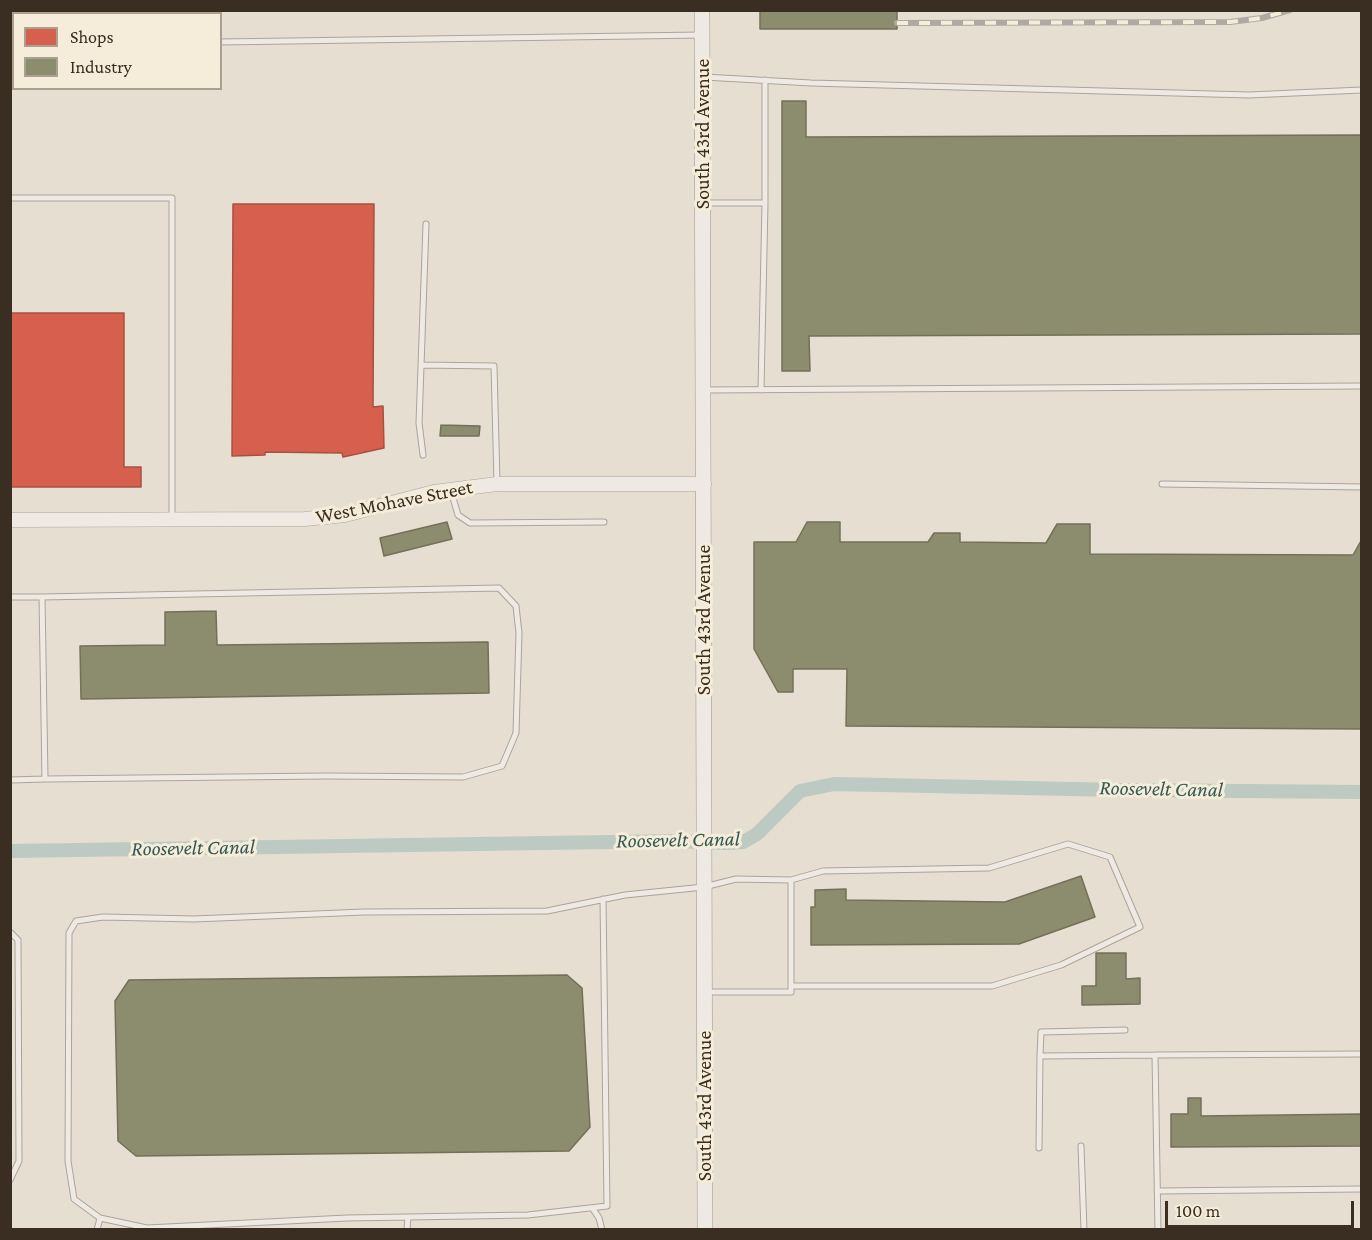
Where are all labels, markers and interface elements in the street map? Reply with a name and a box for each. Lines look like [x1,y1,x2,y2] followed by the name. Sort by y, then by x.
[12,12,222,90] legend
[70,27,114,47] text: Shops
[70,57,132,77] text: Industry
[691,59,715,209] street label: South 43rd Avenue
[313,475,475,529] street label: West Mohave Street
[692,545,716,695] street label: South 43rd Avenue
[1099,775,1223,803] water label: Roosevelt Canal
[616,826,740,854] water label: Roosevelt Canal
[131,834,255,862] water label: Roosevelt Canal
[693,1031,717,1181] street label: South 43rd Avenue
[1168,1189,1357,1227] scale bar
[1176,1201,1220,1221] text: 100 m

